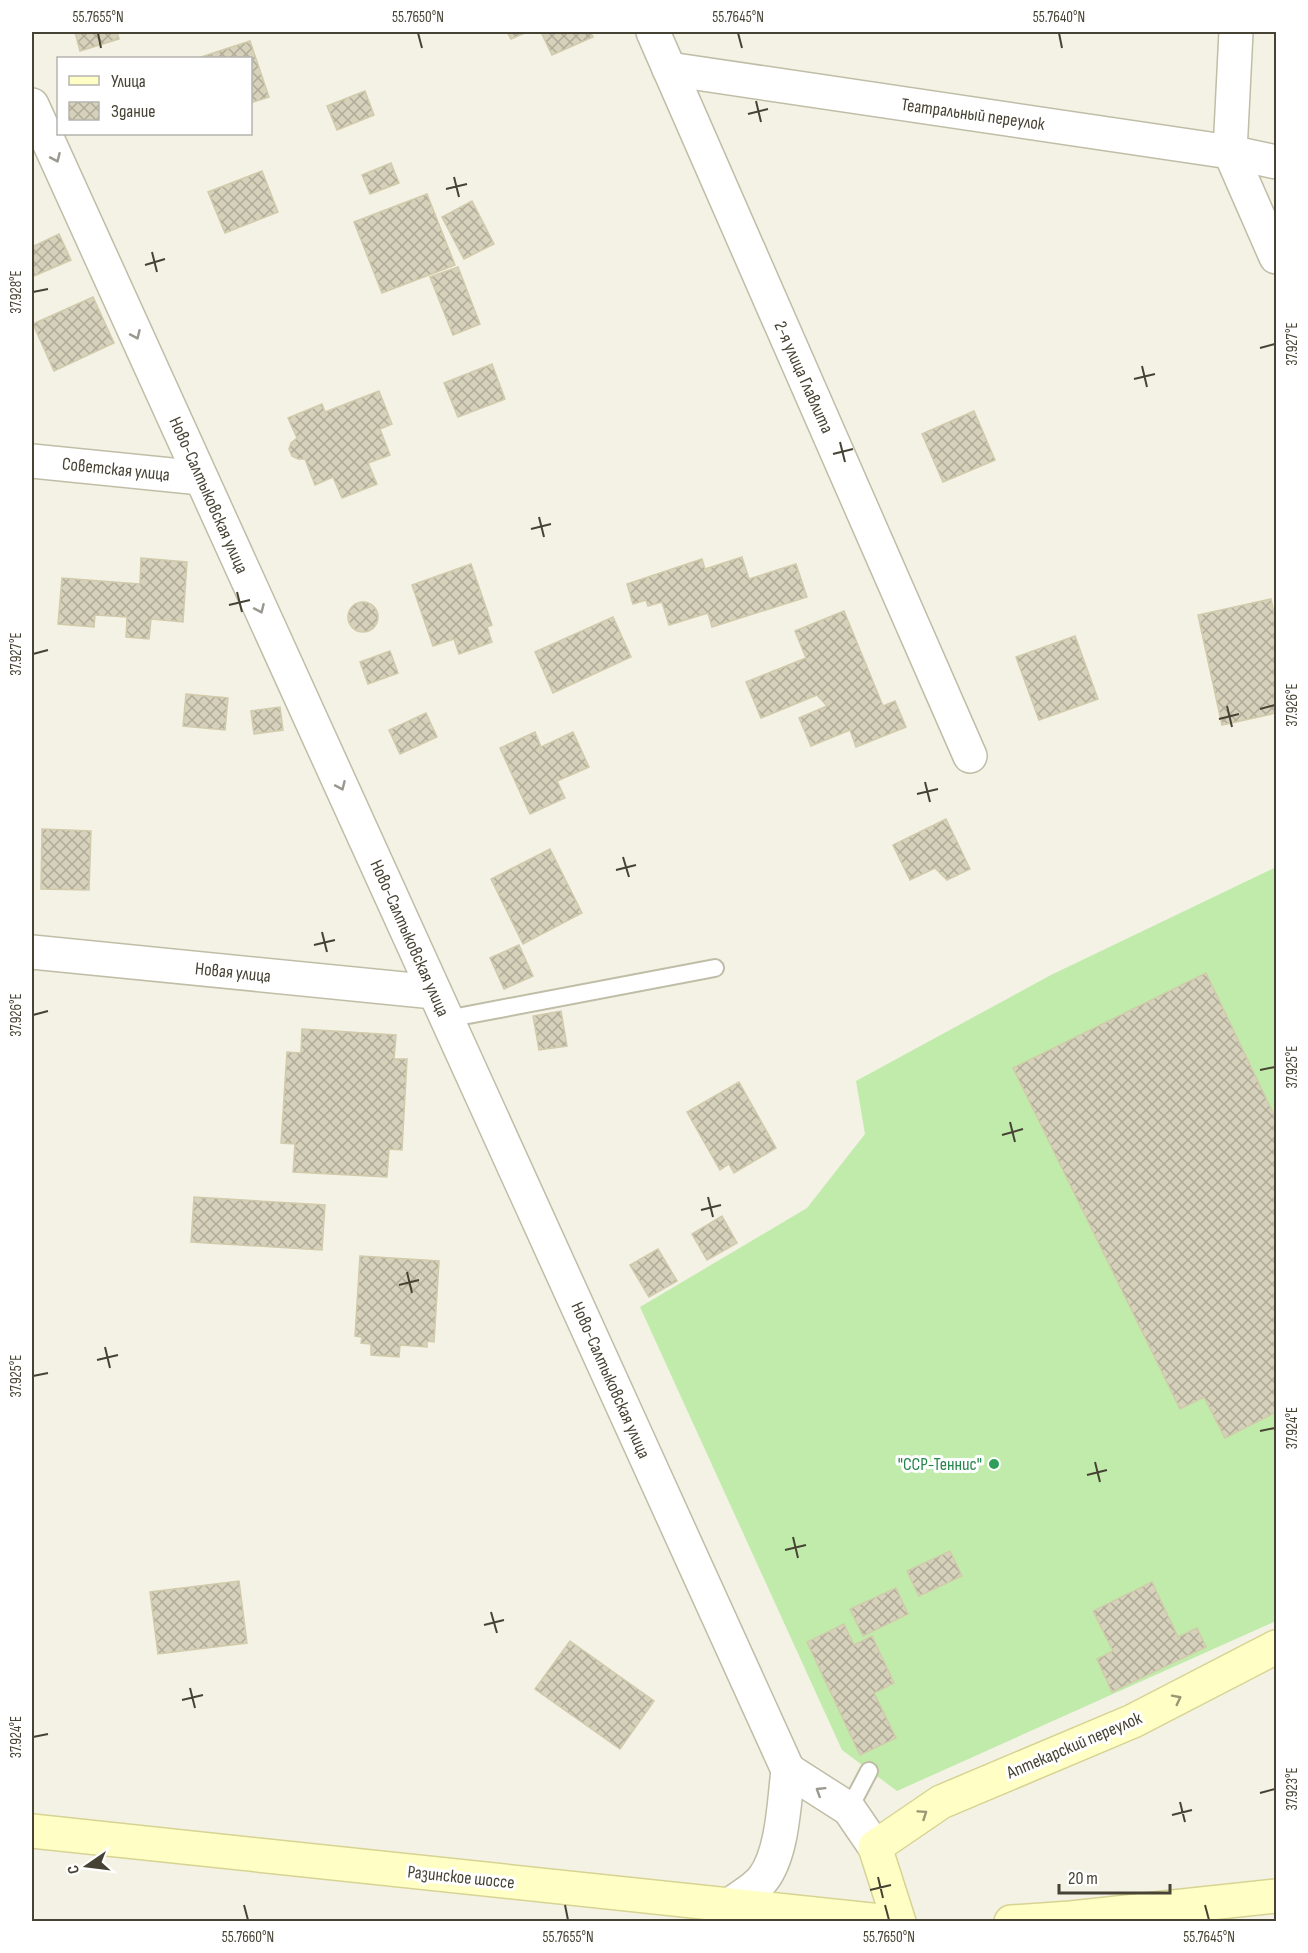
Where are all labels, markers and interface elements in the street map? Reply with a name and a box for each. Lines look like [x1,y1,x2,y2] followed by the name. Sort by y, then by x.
[72,8,124,27] text: 55.7655°N
[392,8,444,27] text: 55.7650°N
[712,8,764,27] text: 55.7645°N
[1033,8,1085,27] text: 55.7640°N
[57,57,252,135] legend
[111,71,146,92] text: Улица
[900,94,1046,135] street label: Театральный переулок
[111,101,156,122] text: Здание
[48,151,60,162] one-way arrow
[7,270,26,314] text: 37.928°E
[769,318,838,437] street label: 2-я улица Главлита
[1283,322,1302,366] text: 37.927°E
[129,329,141,340] one-way arrow
[165,414,253,577] street label: Ново-Салтыковская улица
[61,453,171,486] street label: Советская улица
[253,602,265,613] one-way arrow
[7,632,26,676] text: 37.927°E
[1283,683,1302,727] text: 37.926°E
[333,780,345,791] one-way arrow
[366,857,454,1020] street label: Ново-Салтыковская улица
[194,958,272,987] street label: Новая улица
[7,993,26,1037] text: 37.926°E
[1283,1046,1302,1088] text: 37.925°E
[567,1299,655,1462] street label: Ново-Салтыковская улица
[7,1355,26,1397] text: 37.925°E
[1283,1407,1302,1449] text: 37.924°E
[898,1454,982,1475] place label: "ССР-Теннис"
[987,1457,1001,1471] marker: "ССР-Теннис"
[1170,1694,1181,1706] one-way arrow
[1003,1707,1145,1784] street label: Аптекарский переулок
[7,1716,26,1758] text: 37.924°E
[1283,1767,1302,1811] text: 37.923°E
[816,1787,827,1798] one-way arrow
[916,1810,927,1821] one-way arrow
[57,1836,117,1896] north arrow
[1059,1857,1170,1895] scale bar
[406,1861,516,1894] street label: Разинское шоссе
[64,1863,84,1876] text: С
[1068,1868,1098,1889] text: 20 m
[222,1928,274,1947] text: 55.7660°N
[542,1928,594,1947] text: 55.7655°N
[863,1928,915,1947] text: 55.7650°N
[1183,1928,1235,1947] text: 55.7645°N

